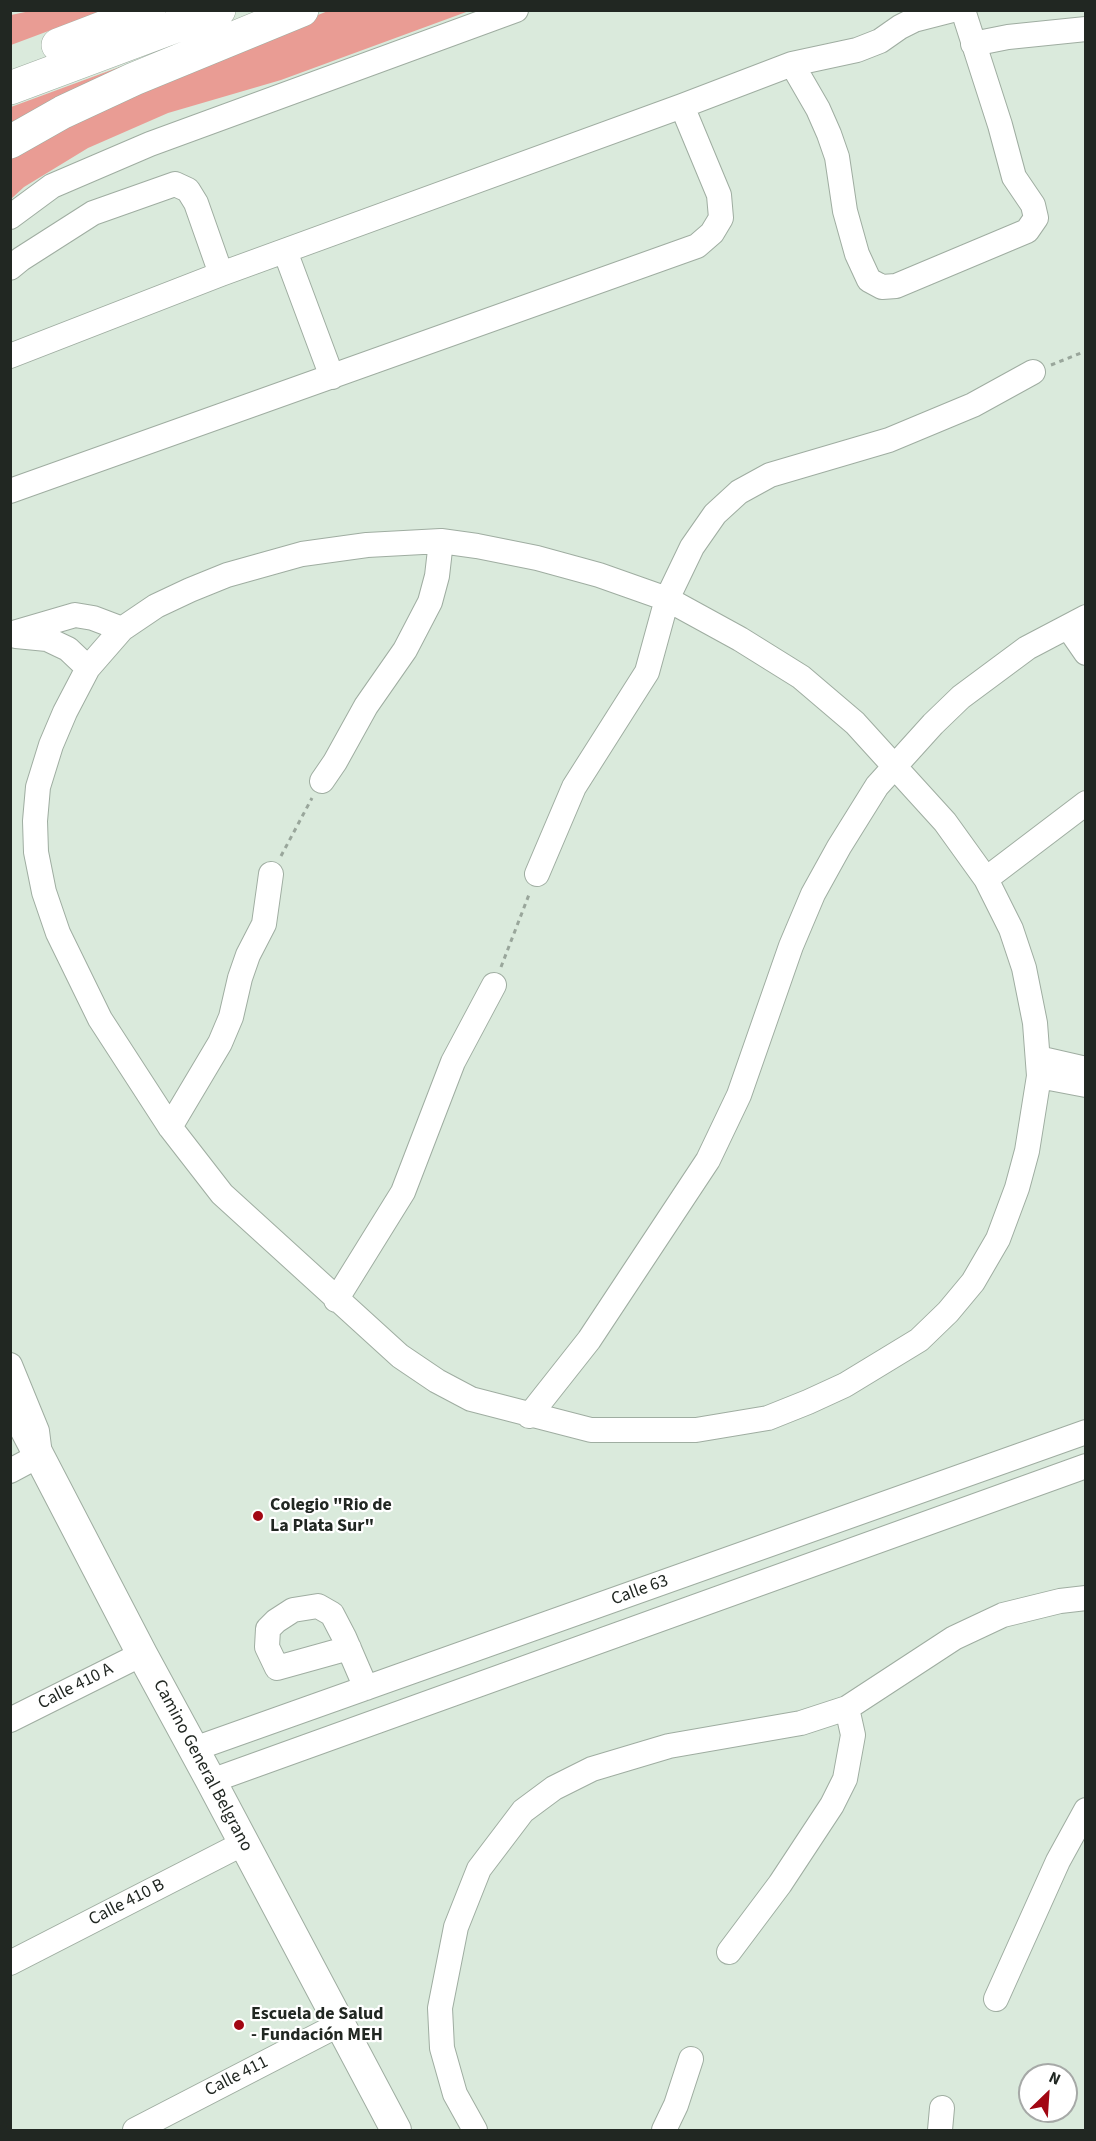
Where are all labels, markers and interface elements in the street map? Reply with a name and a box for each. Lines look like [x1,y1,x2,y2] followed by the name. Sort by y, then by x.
[270,1495,392,1538] place label: Colegio "Rio de La Plata Sur"
[251,1509,265,1523] marker: Colegio "Rio de La Plata Sur"
[609,1571,671,1611] street label: Calle 63
[35,1659,117,1715] street label: Calle 410 A
[148,1676,256,1856] street label: Camino General Belgrano
[86,1875,168,1931] street label: Calle 410 B
[251,2004,383,2046] place label: Escuela de Salud - Fundación MEH
[232,2018,246,2032] marker: Escuela de Salud - Fundación MEH
[202,2052,272,2102] street label: Calle 411
[1018,2063,1078,2123] north arrow
[1045,2066,1064,2091] text: N

